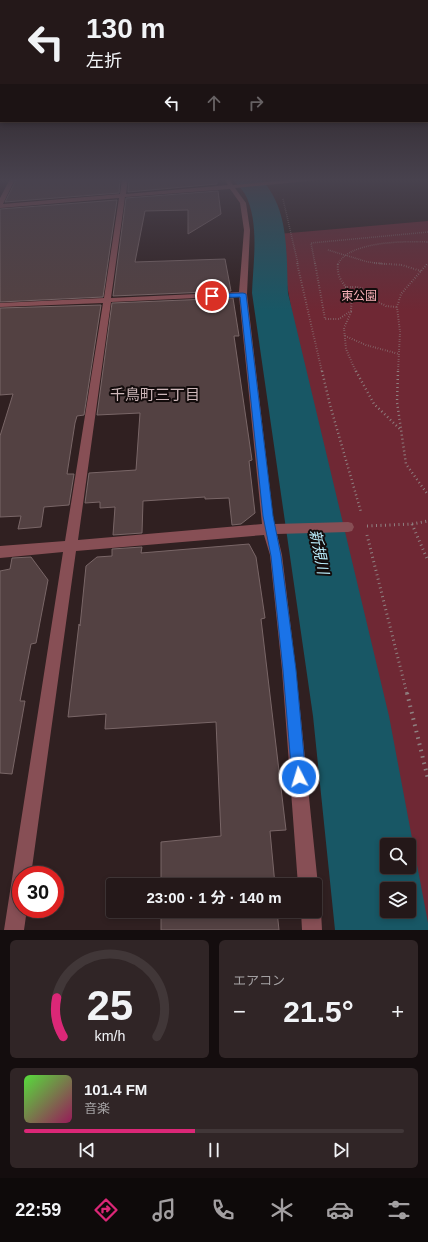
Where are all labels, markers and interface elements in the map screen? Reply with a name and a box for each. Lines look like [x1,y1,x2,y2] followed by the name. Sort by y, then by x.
[86,13,165,44] text: 130 m
[20,16,72,68] icon: left
[86,51,122,71] text: 左折
[161,92,183,114] icon: left
[203,92,225,114] icon: ahead
[245,92,267,114] icon: right
[195,279,229,313] pin
[201,285,223,307] icon: arrive
[341,289,377,303] park label: 東公園
[110,386,200,403] district label: 千鳥町三丁目
[307,528,333,578] water label: 新規川
[278,756,320,798] position arrow
[380,838,416,918] map controls
[380,838,416,874] button: search
[12,866,64,918] speed limit sign: 30
[380,882,416,918] button: layers
[146,889,282,906] text: 23:00 · 1 分 · 140 m
[233,973,285,988] text: エアコン
[86,982,133,1029] text: 25
[283,995,354,1028] text: 21.5°
[233,999,246,1024] text: −
[391,999,404,1024] text: +
[94,1028,125,1044] text: km/h
[84,1081,147,1098] text: 101.4 FM
[84,1101,110,1116] text: 音楽
[76,1139,98,1161] icon: previous
[203,1139,225,1161] icon: pause
[330,1139,352,1161] icon: next
[92,1196,120,1224] icon: directions
[150,1196,178,1224] icon: music
[209,1196,237,1224] icon: phone
[268,1196,296,1224] icon: climate
[326,1196,354,1224] icon: car
[385,1196,413,1224] icon: filters
[15,1200,61,1220] text: 22:59

